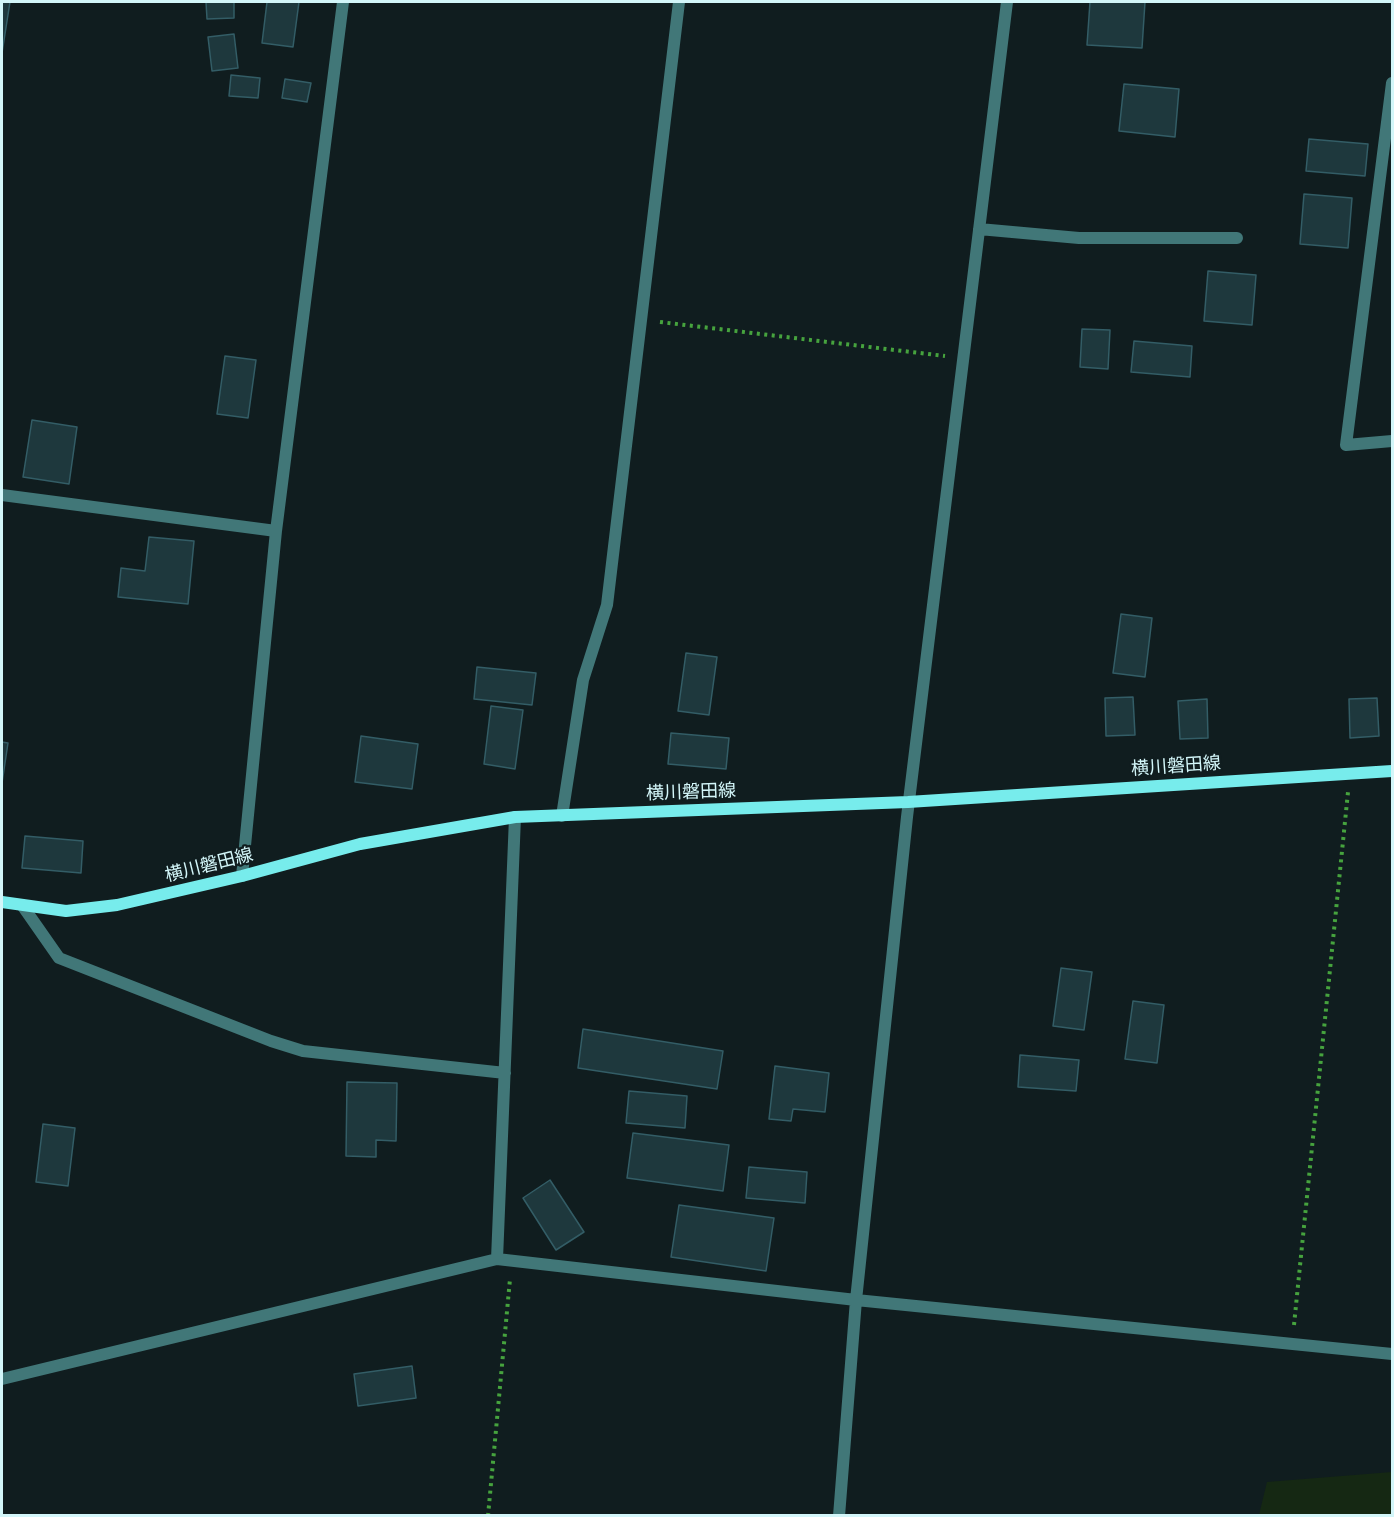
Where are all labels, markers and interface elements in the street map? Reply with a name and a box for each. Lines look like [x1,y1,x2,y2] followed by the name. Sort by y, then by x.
[1130,752,1222,780] street label: 横川磐田線
[646,780,736,804] street label: 横川磐田線
[163,844,255,886] street label: 横川磐田線

